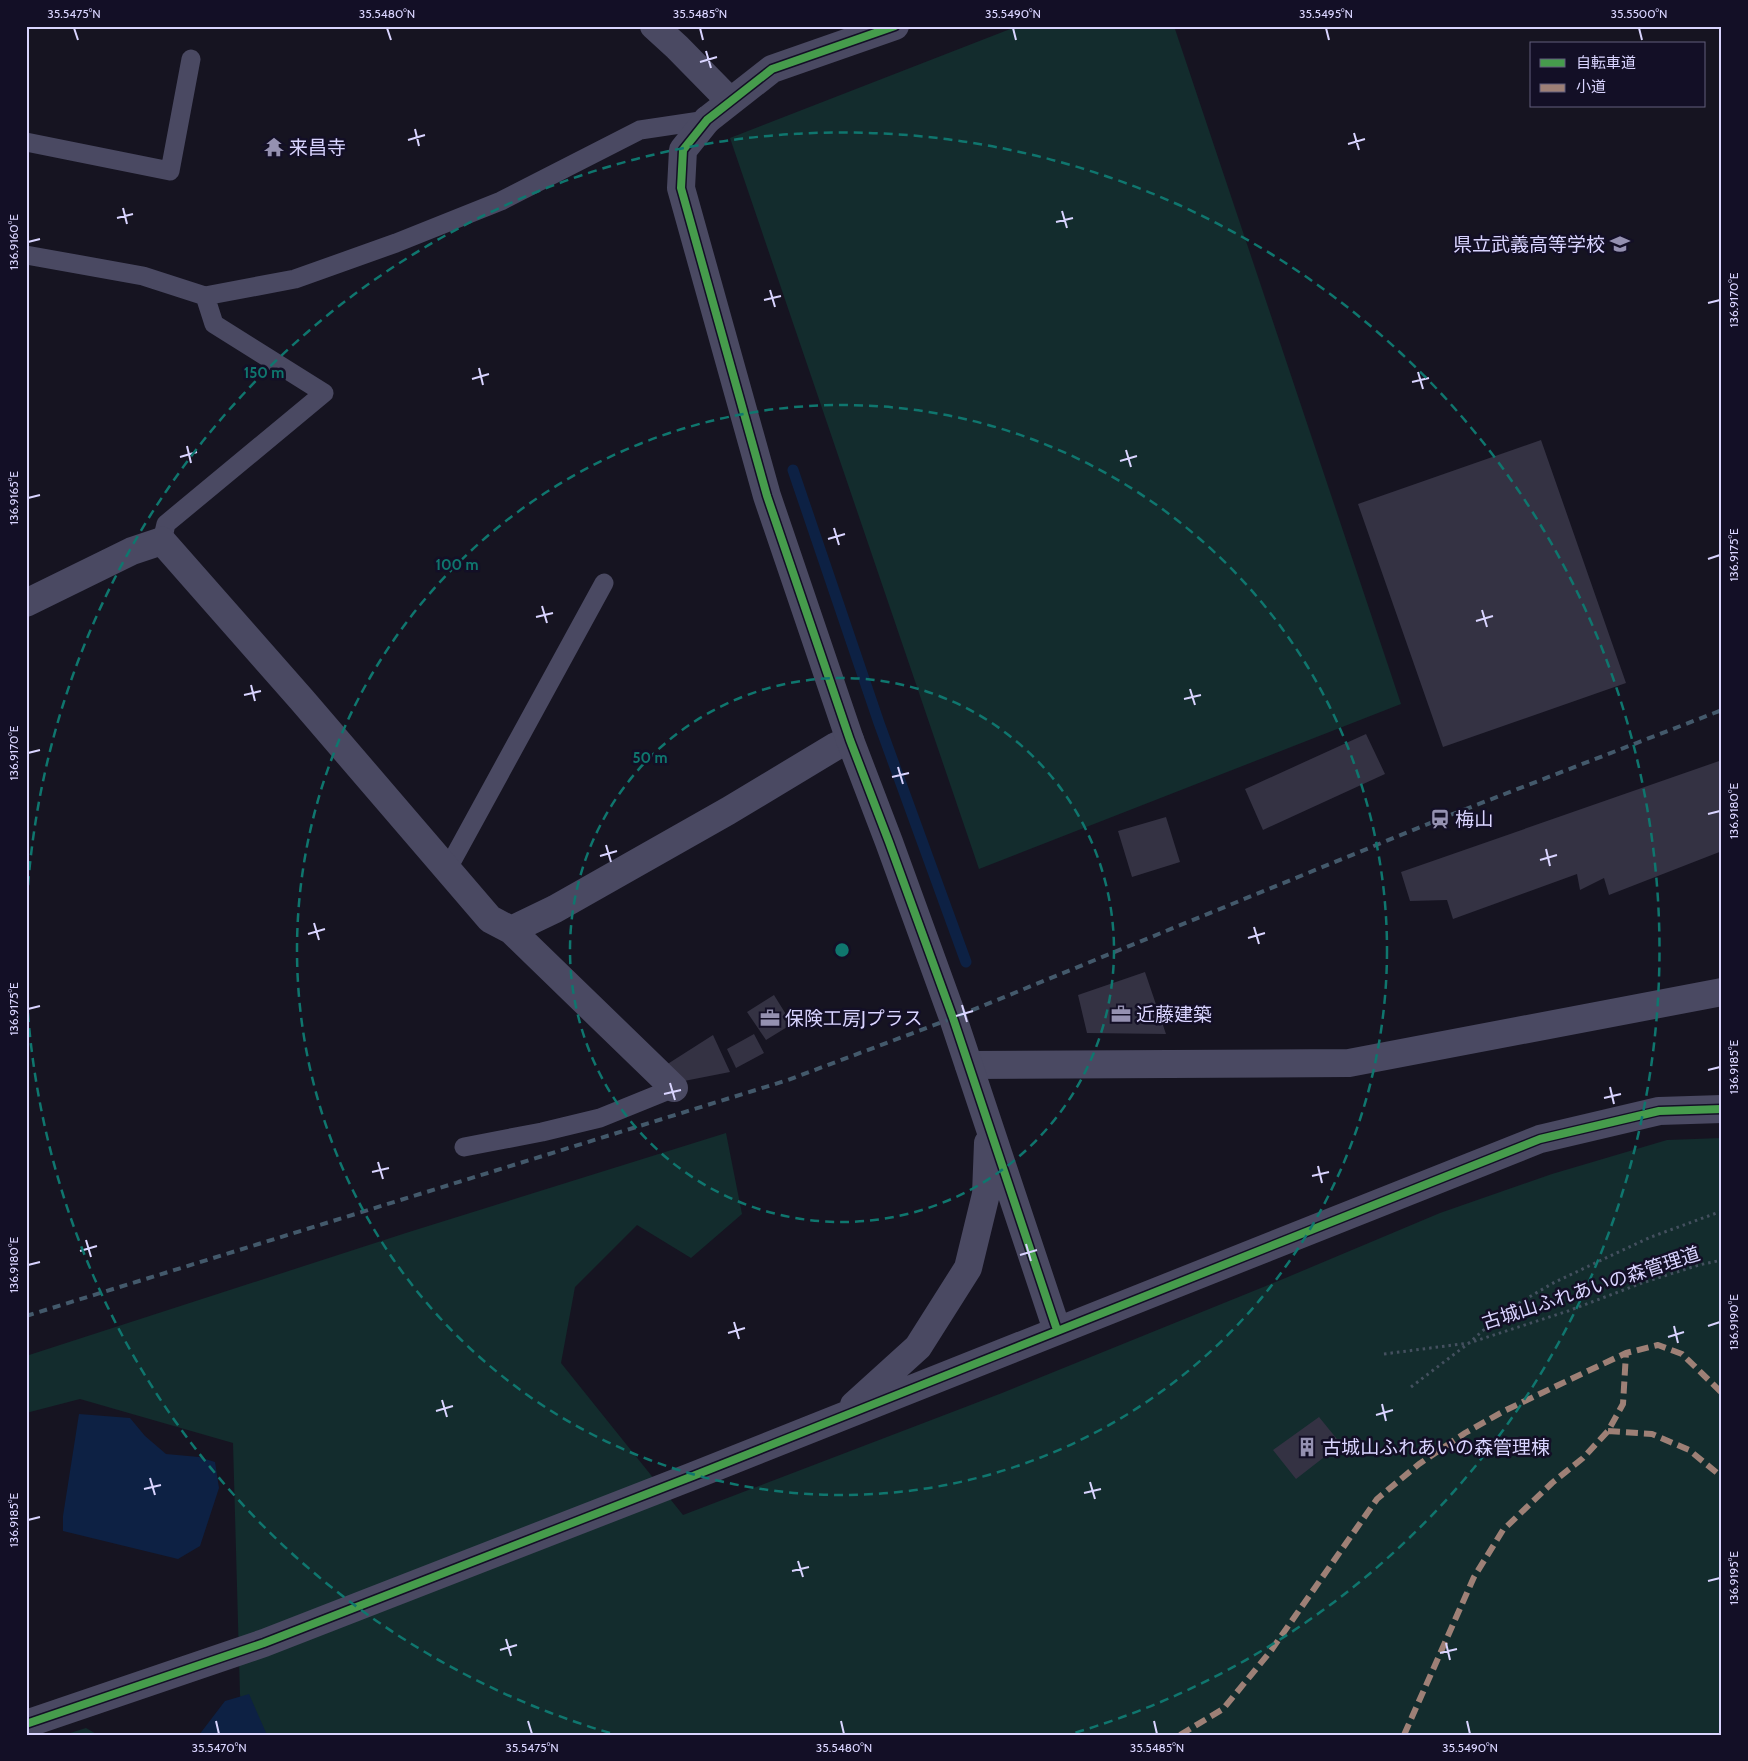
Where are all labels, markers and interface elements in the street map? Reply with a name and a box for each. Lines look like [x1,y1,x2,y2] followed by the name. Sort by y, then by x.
[47,6,101,21] text: 35.5475°N
[359,6,415,21] text: 35.5480°N
[673,6,727,21] text: 35.5485°N
[985,6,1041,21] text: 35.5490°N
[1299,6,1353,21] text: 35.5495°N
[1610,6,1668,21] text: 35.5500°N
[1530,42,1706,108] legend
[1576,54,1636,72] text: 自転車道
[1576,78,1606,96] text: 小道
[263,136,285,158] temple icon: 来昌寺
[289,136,346,159] place label: 来昌寺
[6,214,21,270] text: 136.9160°E
[1453,233,1605,256] place label: 県立武義高等学校
[1609,233,1631,255] school or university icon: 県立武義高等学校
[1726,272,1741,327] text: 136.9170°E
[244,364,284,382] text: 150 m
[6,471,21,525] text: 136.9165°E
[1726,528,1741,582] text: 136.9175°E
[435,556,479,574] text: 100 m
[6,725,21,780] text: 136.9170°E
[632,749,668,767] text: 50 m
[1726,783,1741,839] text: 136.9180°E
[1429,808,1451,830] station icon: 梅山
[1455,808,1493,831] place label: 梅山
[833,941,851,959] centre of rings
[6,982,21,1036] text: 136.9175°E
[1110,1003,1132,1025] office icon: 近藤建築
[1136,1003,1212,1026] place label: 近藤建築
[759,1007,781,1029] office icon: 保険工房Jプラス
[785,1007,922,1030] place label: 保険工房Jプラス
[1726,1039,1741,1094] text: 136.9185°E
[6,1237,21,1293] text: 136.9180°E
[1479,1242,1703,1334] street label: 古城山ふれあいの森管理道
[1726,1294,1741,1350] text: 136.9190°E
[1296,1436,1318,1458] building icon: 古城山ふれあいの森管理棟
[1322,1436,1550,1459] place label: 古城山ふれあいの森管理棟
[6,1492,21,1547] text: 136.9185°E
[1726,1551,1741,1605] text: 136.9195°E
[191,1740,247,1755] text: 35.5470°N
[505,1740,559,1755] text: 35.5475°N
[816,1740,872,1755] text: 35.5480°N
[1130,1740,1184,1755] text: 35.5485°N
[1442,1740,1498,1755] text: 35.5490°N

